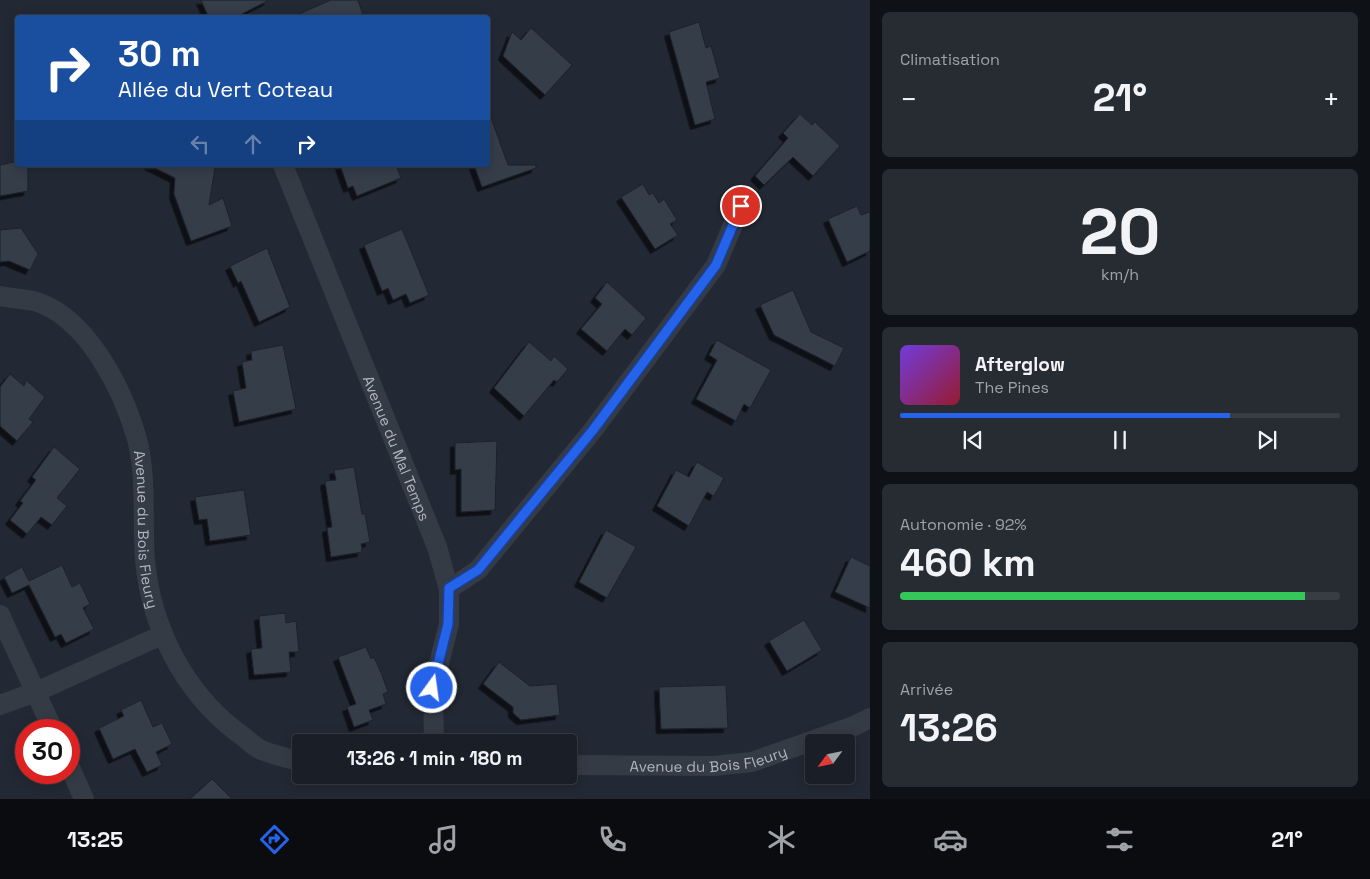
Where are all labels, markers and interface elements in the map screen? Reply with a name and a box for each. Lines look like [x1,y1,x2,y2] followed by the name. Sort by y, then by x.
[118,32,201,76] text: 30 m
[35,35,100,100] icon: right
[900,49,1000,70] text: Climatisation
[1093,74,1147,122] text: 21°
[118,75,333,103] text: Allée du Vert Coteau
[900,81,917,117] text: −
[1323,81,1340,117] text: +
[186,130,214,158] icon: left
[239,130,267,158] icon: ahead
[292,130,320,158] icon: right
[720,185,762,227] pin
[1080,190,1160,273] text: 20
[727,192,755,220] icon: arrive
[1101,264,1139,285] text: km/h
[975,352,1065,377] text: Afterglow
[359,372,435,523] street label: Avenue du Mal Temps
[975,377,1049,398] text: The Pines
[959,426,987,454] icon: previous
[1106,426,1134,454] icon: pause
[1253,426,1281,454] icon: next
[130,449,163,611] street label: Avenue du Bois Fleury
[900,514,1027,535] text: Autonomie · 92%
[900,539,1036,587] text: 460 km
[405,661,457,713] position arrow
[900,679,953,700] text: Arrivée
[900,704,998,752] text: 13:26
[15,719,80,784] speed limit sign: 30
[805,734,855,784] north arrow
[805,734,855,784] map controls
[629,741,789,776] street label: Avenue du Bois Fleury
[346,746,523,771] text: 13:26 · 1 min · 180 m
[257,822,292,857] icon: directions
[426,822,461,857] icon: music
[595,822,630,857] icon: phone
[764,822,799,857] icon: climate
[933,822,968,857] icon: car
[1102,822,1137,857] icon: filters
[67,825,123,853] text: 13:25
[1271,825,1303,853] text: 21°

